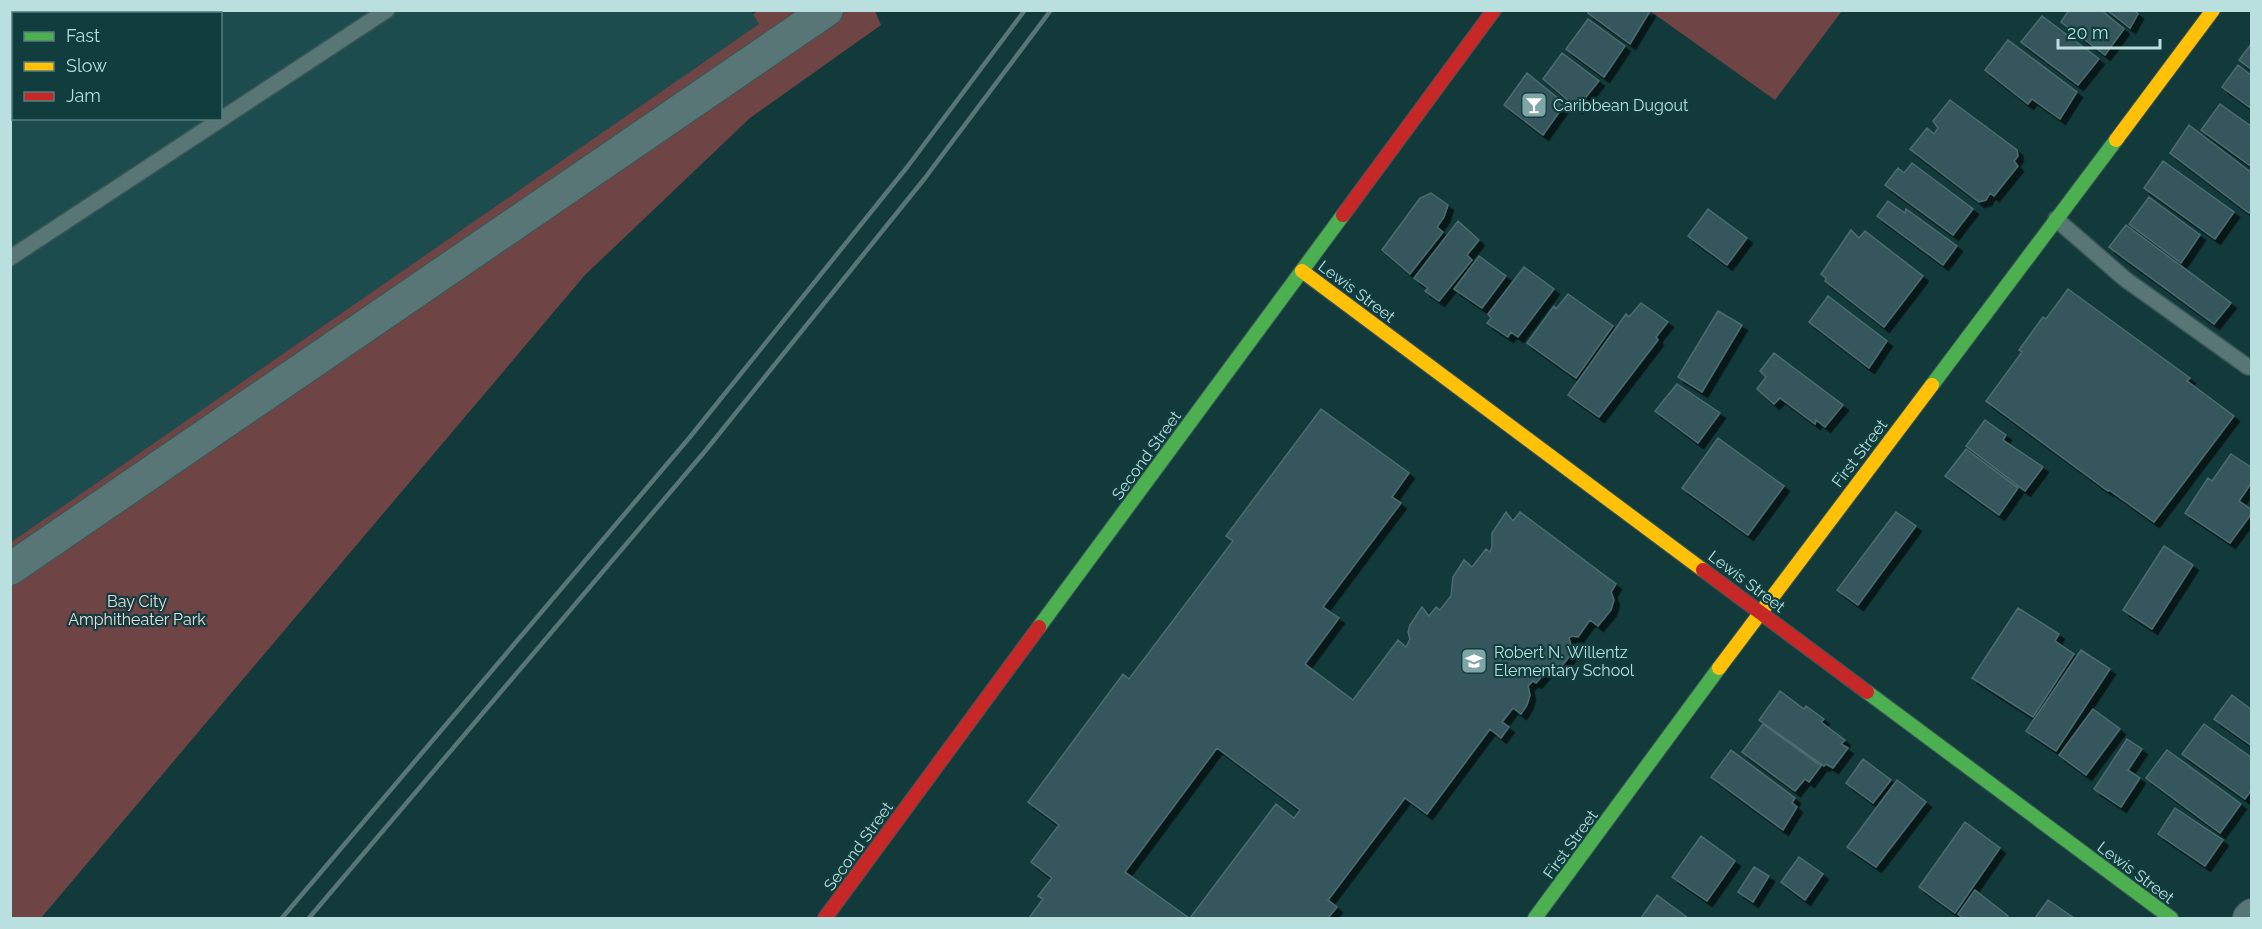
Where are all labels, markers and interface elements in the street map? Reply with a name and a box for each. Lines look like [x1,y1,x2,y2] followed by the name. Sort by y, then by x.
[12,12,222,120] legend
[2058,12,2160,50] scale bar
[2067,22,2109,43] text: 20 m
[66,25,100,46] text: Fast
[66,55,107,76] text: Slow
[66,85,101,106] text: Jam
[1519,90,1549,120] bar icon: Caribbean Dugout
[1553,96,1689,115] place label: Caribbean Dugout
[1315,256,1399,327] street label: Lewis Street
[1108,407,1185,503] street label: Second Street
[1828,415,1891,491] street label: First Street
[1705,546,1789,617] street label: Lewis Street
[68,592,206,629] park label: Bay City Amphitheater Park
[1494,643,1635,680] place label: Robert N. Willentz Elementary School
[1459,646,1489,676] school or university icon: Robert N. Willentz Elementary School
[820,798,897,894] street label: Second Street
[1539,806,1602,882] street label: First Street
[2094,837,2178,908] street label: Lewis Street

